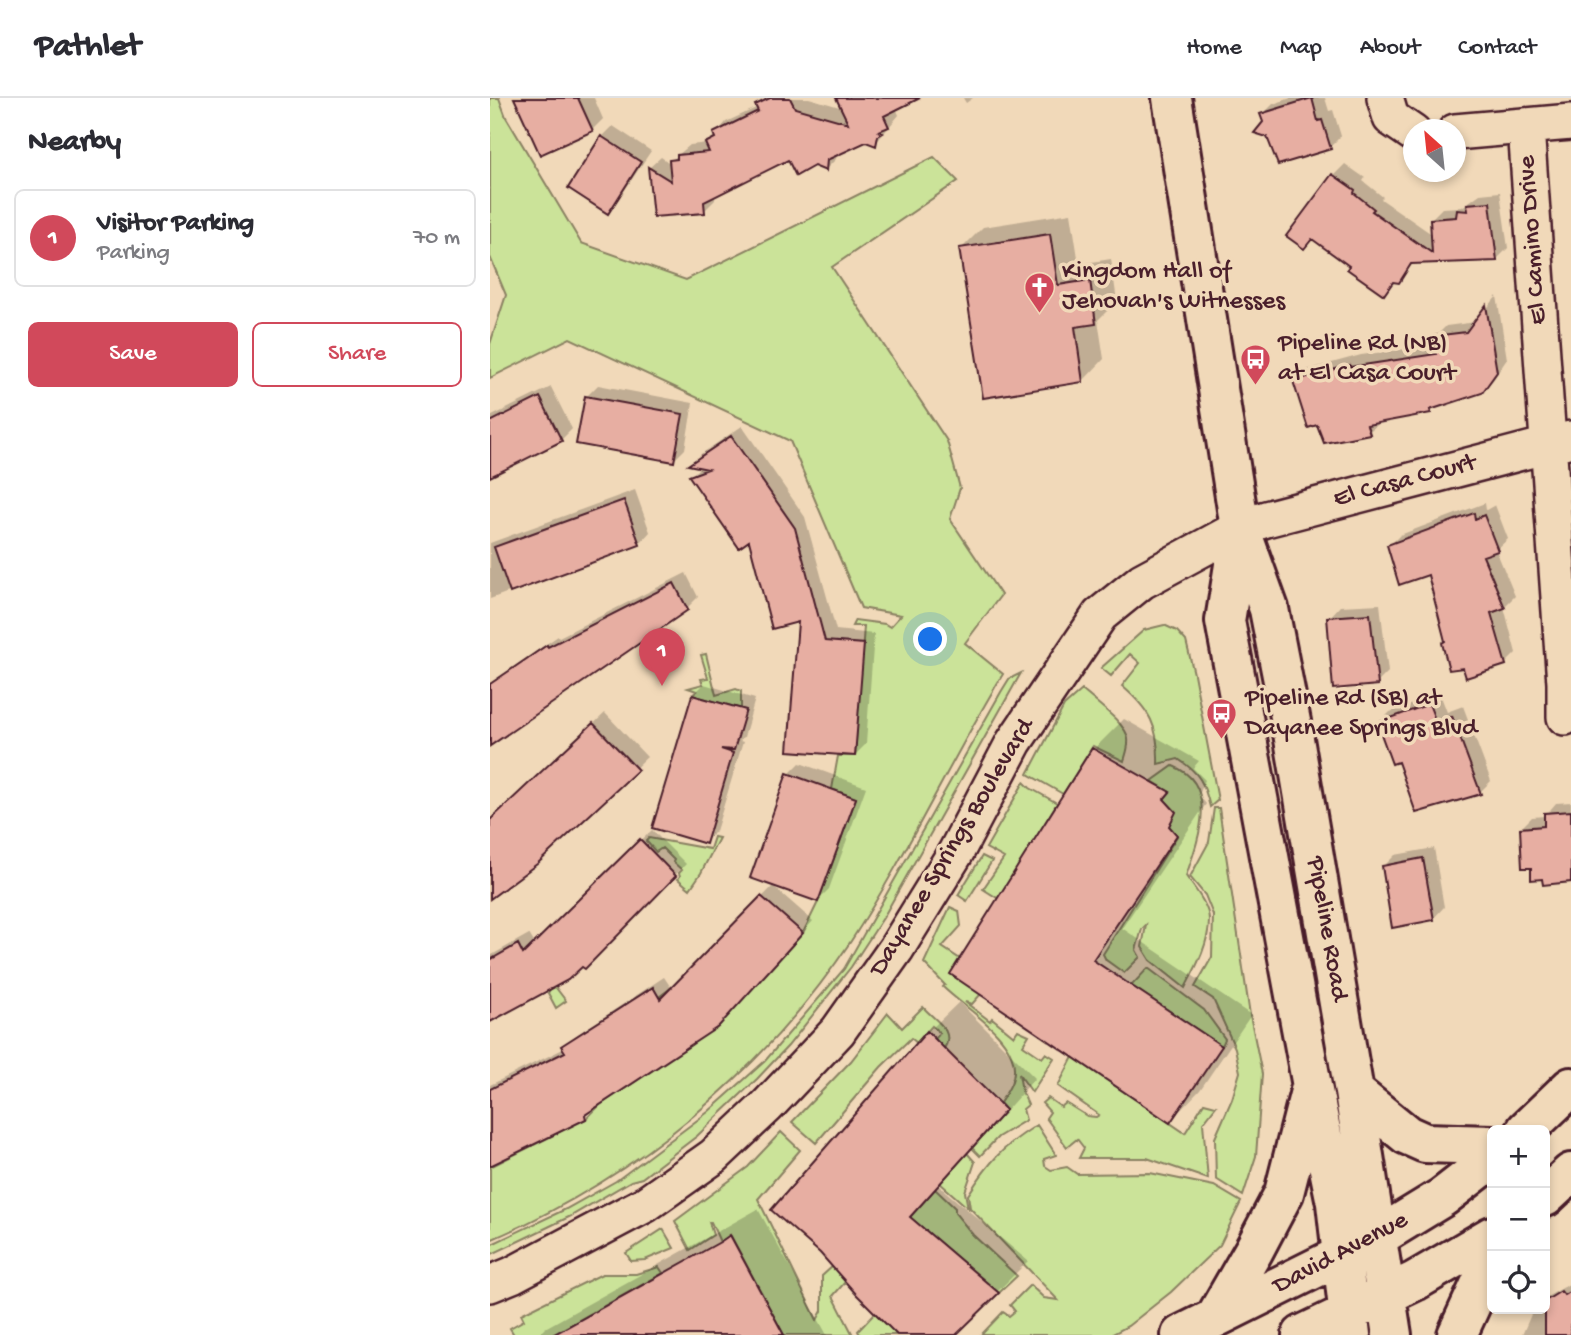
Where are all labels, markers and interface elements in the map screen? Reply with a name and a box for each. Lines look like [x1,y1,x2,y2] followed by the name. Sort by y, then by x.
[35,29,141,67] text: Pathlet
[1186,34,1242,63] text: Home
[1280,34,1322,63] text: Map
[1360,34,1420,63] text: About
[1458,34,1536,63] text: Contact
[1403,119,1466,182] north arrow
[28,126,121,161] text: Nearby
[1513,154,1555,326] street label: El Camino Drive
[97,209,254,240] text: Visitor Parking
[48,225,58,252] text: 1
[413,225,460,252] text: 70 m
[97,240,170,267] text: Parking
[1062,257,1287,318] place label: Kingdom Hall of Jehovah's Witnesses
[1022,270,1056,314] church icon: Kingdom Hall of Jehovah's Witnesses
[28,322,238,387] button: Save
[252,322,462,387] button: Share
[1277,329,1458,390] place label: Pipeline Rd (NB) at El Casa Court
[1238,342,1272,386] bus stop icon: Pipeline Rd (NB) at El Casa Court
[1330,447,1482,516] street label: El Casa Court
[913,622,947,656] your location
[639,628,685,686] pin: 1
[1243,684,1479,745] place label: Pipeline Rd (SB) at Dayanee Springs Blvd
[1205,697,1239,741] bus stop icon: Pipeline Rd (SB) at Dayanee Springs Blvd
[863,712,1043,984] street label: Dayanee Springs Boulevard
[1298,853,1354,1005] street label: Pipeline Road
[1487,1125,1550,1314] map controls
[1487,1125,1550,1188] button: +
[1487,1188,1550,1251] button: −
[1267,1205,1414,1303] street label: David Avenue
[1487,1251,1550,1314] button: locate

